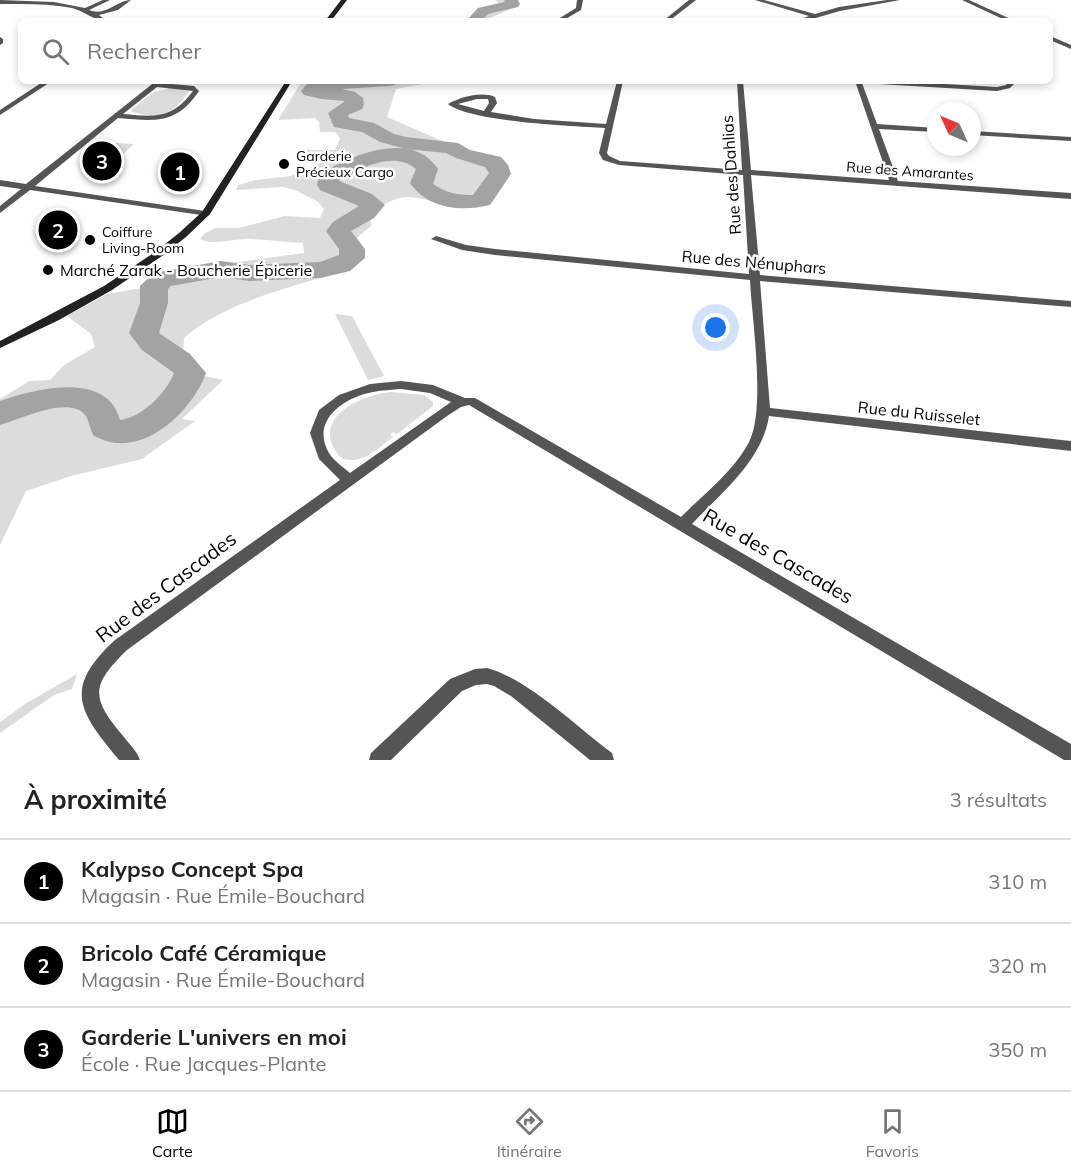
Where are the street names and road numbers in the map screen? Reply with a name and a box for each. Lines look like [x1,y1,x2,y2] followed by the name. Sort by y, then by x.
[717,115,745,235] street label: Rue des Dahlias
[846,158,974,184] street label: Rue des Amarantes
[681,246,827,278] street label: Rue des Nénuphars
[857,397,982,429] street label: Rue du Ruisselet
[699,502,858,609] street label: Rue des Cascades
[91,526,241,648] street label: Rue des Cascades

